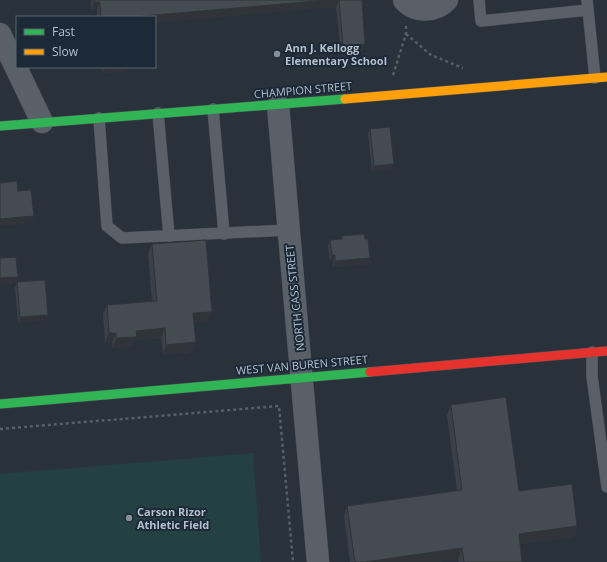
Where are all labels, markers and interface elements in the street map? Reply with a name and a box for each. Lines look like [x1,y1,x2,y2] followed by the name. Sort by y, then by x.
[16,16,156,68] legend
[52,23,75,40] text: Fast
[285,40,387,68] place label: Ann J. Kellogg Elementary School
[52,43,79,60] text: Slow
[272,49,282,59] marker: Ann J. Kellogg Elementary School
[253,78,353,101] street label: CHAMPION STREET
[281,244,308,352] street label: NORTH CASS STREET
[235,351,368,378] street label: WEST VAN BUREN STREET
[137,504,209,532] place label: Carson Rizor Athletic Field
[124,513,134,523] marker: Carson Rizor Athletic Field

